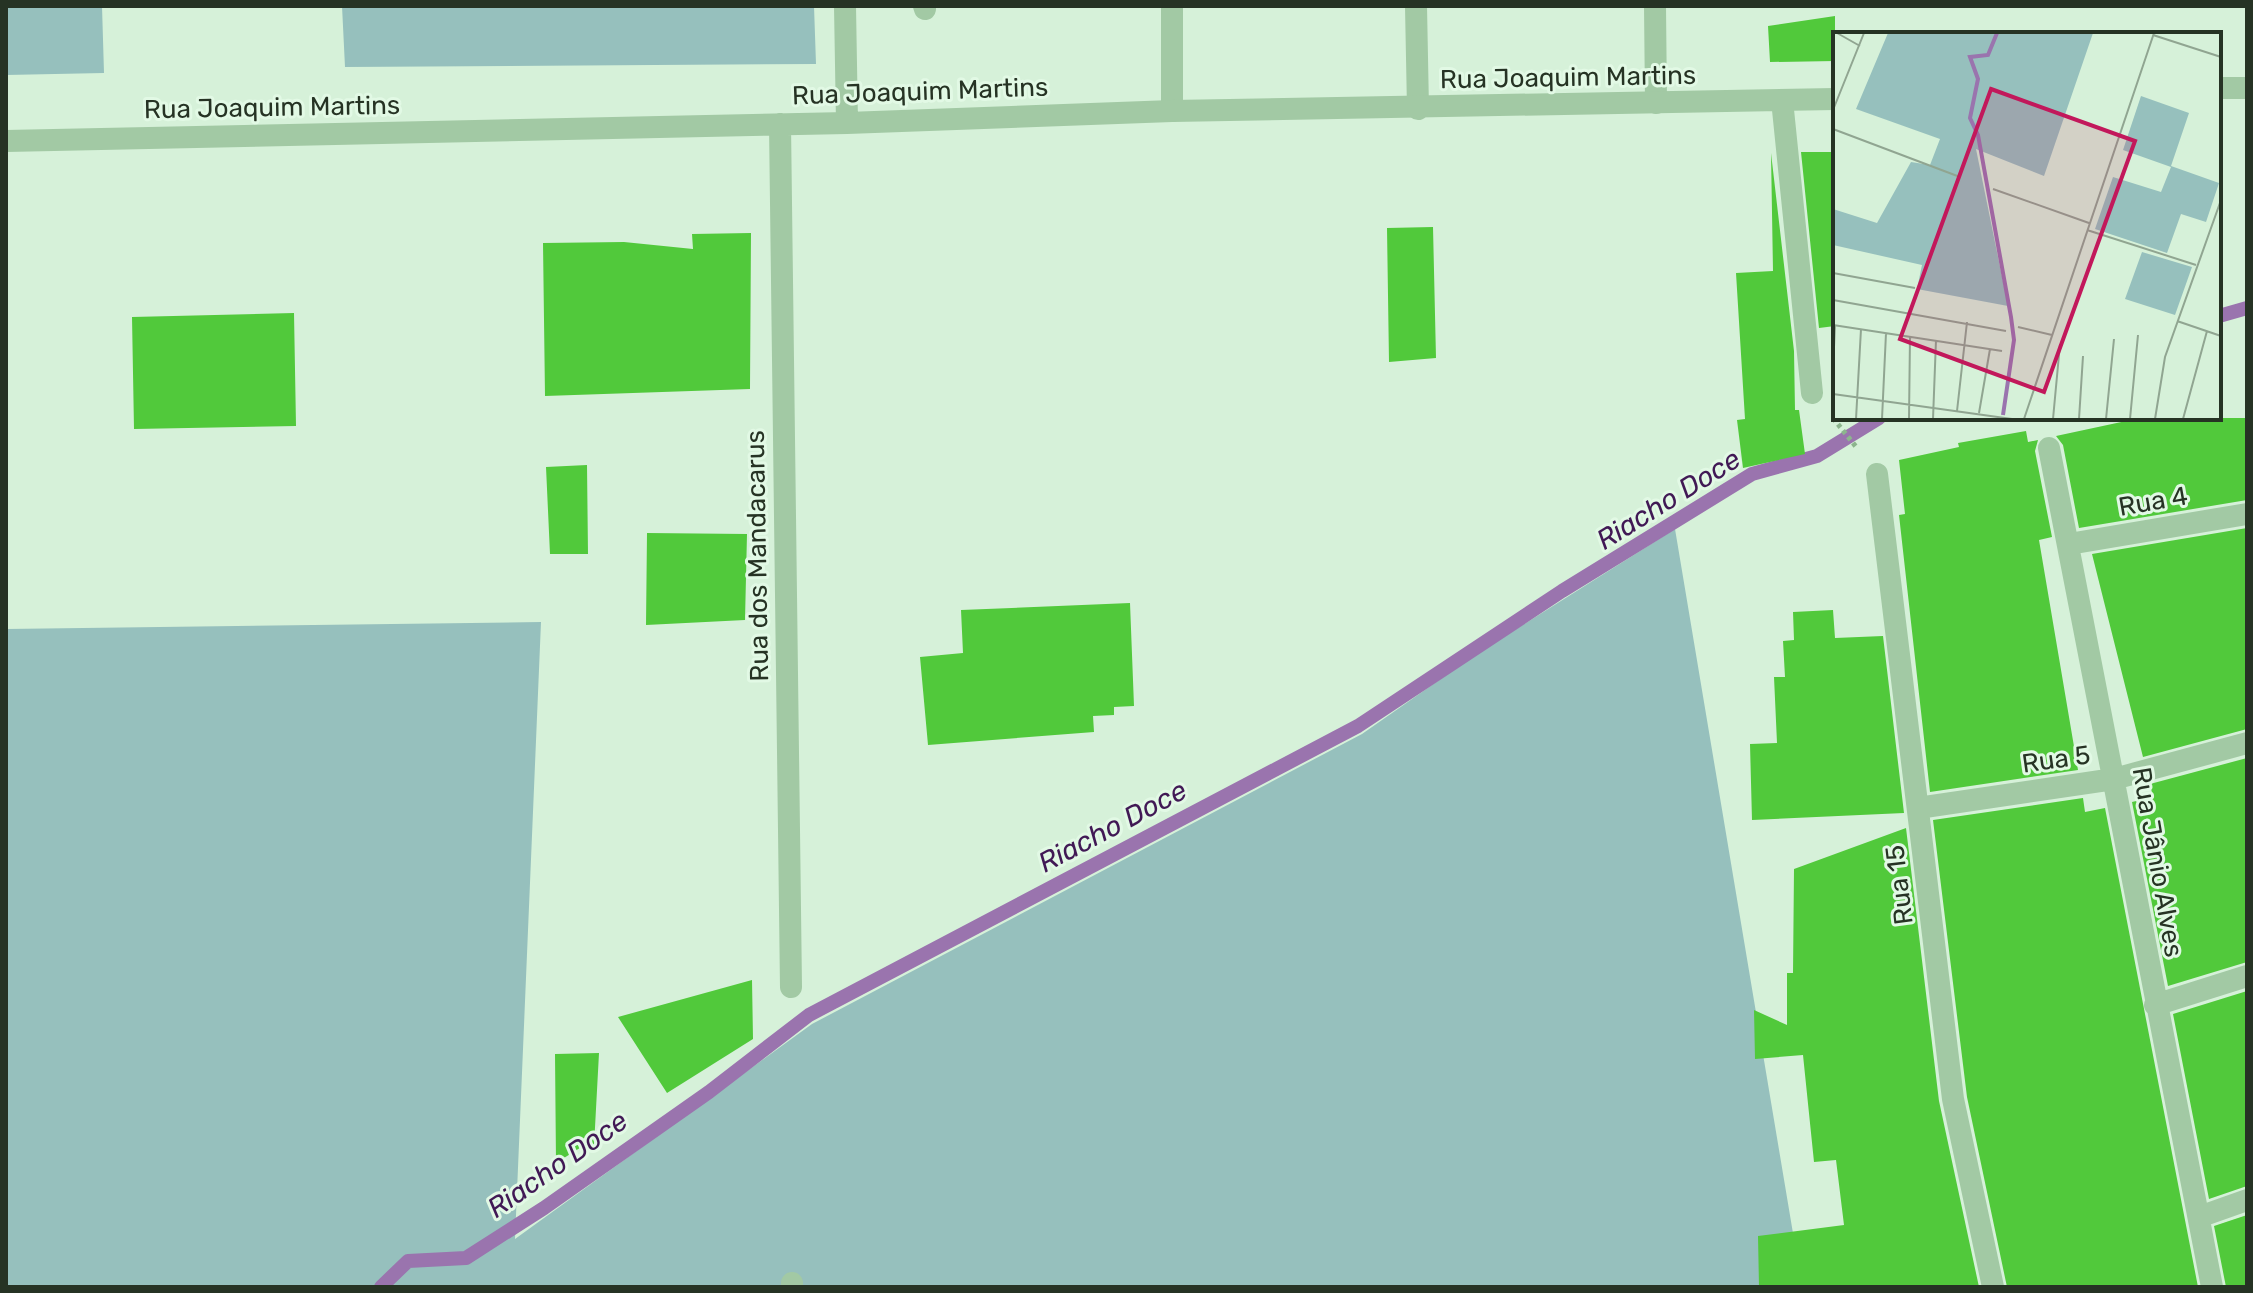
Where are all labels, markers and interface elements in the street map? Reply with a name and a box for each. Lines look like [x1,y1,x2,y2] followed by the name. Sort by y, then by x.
[1833,32,2221,420] inset map
[1440,60,1696,95] street label: Rua Joaquim Martins
[791,72,1049,111] street label: Rua Joaquim Martins
[144,90,400,125] street label: Rua Joaquim Martins
[740,430,775,682] street label: Rua dos Mandacarus
[1590,442,1747,557] water label: Riacho Doce
[2116,480,2190,523] street label: Rua 4
[2020,739,2092,780] street label: Rua 5
[2126,765,2189,959] street label: Rua Jânio Alves
[1032,773,1192,879] water label: Riacho Doce
[1879,843,1920,927] street label: Rua 15
[481,1104,634,1225] water label: Riacho Doce

